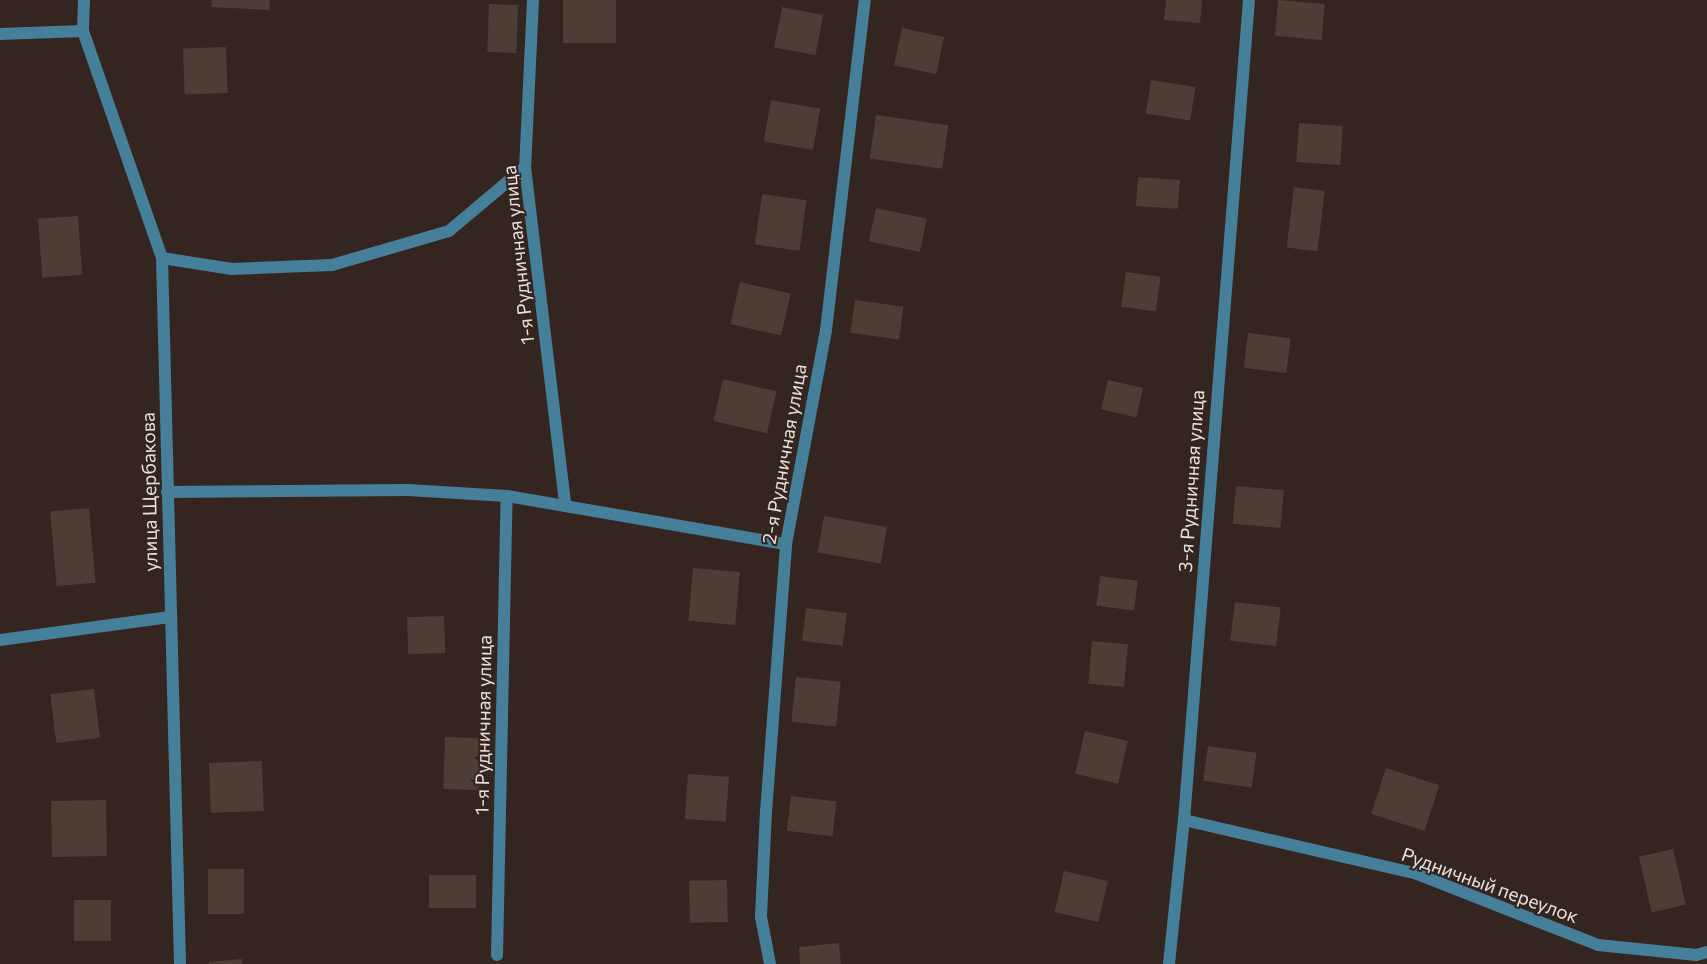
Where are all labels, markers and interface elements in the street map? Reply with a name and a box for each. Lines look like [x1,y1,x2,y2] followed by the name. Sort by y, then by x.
[497,164,539,346] street label: 1-я Рудничная улица
[757,362,811,546] street label: 2-я Рудничная улица
[1173,389,1209,573] street label: 3-я Рудничная улица
[136,412,162,572] street label: улица Щербакова
[470,635,496,815] street label: 1-я Рудничная улица
[1398,842,1582,928] street label: Рудничный переулок

